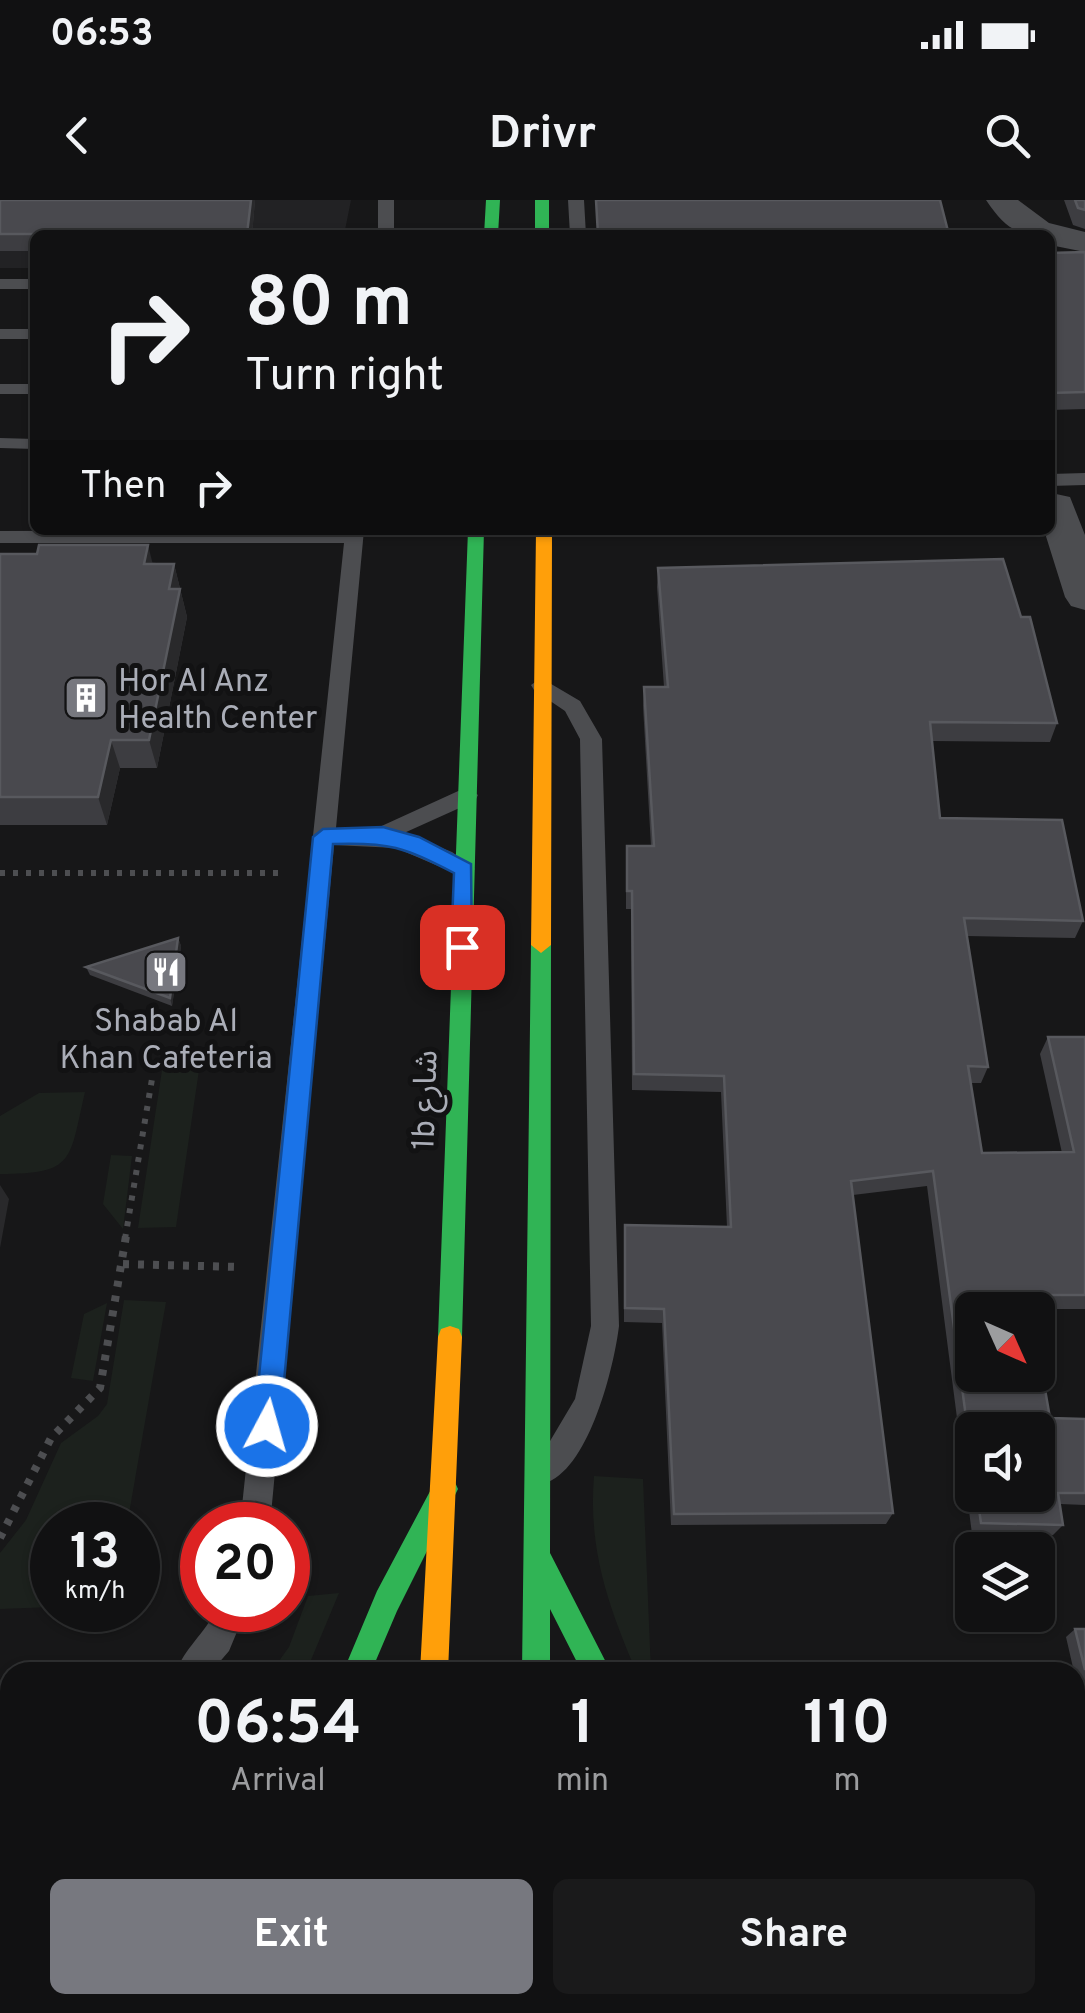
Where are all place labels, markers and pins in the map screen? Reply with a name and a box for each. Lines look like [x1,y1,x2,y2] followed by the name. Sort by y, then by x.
[118,663,317,740] place label: Hor Al Anz Health Center
[63,675,109,721] building icon: Hor Al Anz Health Center
[420,905,505,990] pin
[143,949,189,995] restaurant icon: Shabab Al Khan Cafeteria
[60,1003,272,1080] place label: Shabab Al Khan Cafeteria

